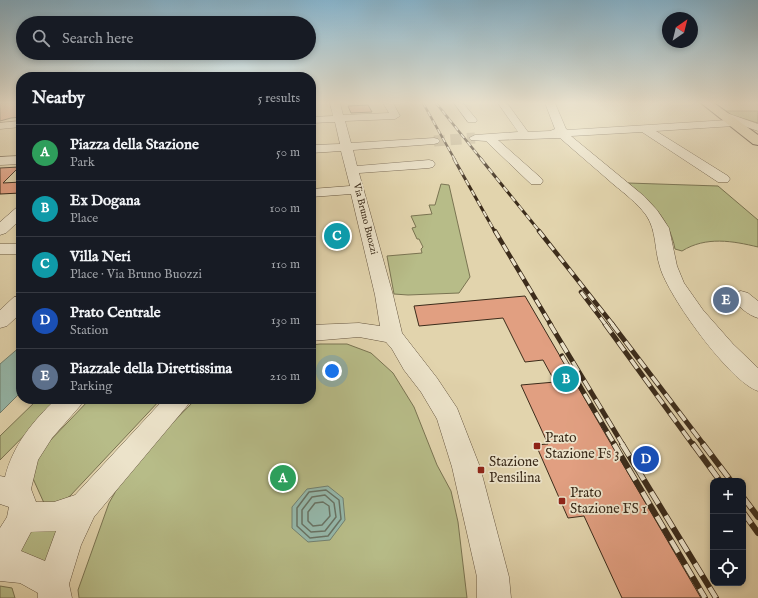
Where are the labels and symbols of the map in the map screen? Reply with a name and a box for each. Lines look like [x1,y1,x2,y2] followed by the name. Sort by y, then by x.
[662,12,698,48] north arrow
[350,181,380,256] street label: Via Bruno Buozzi
[324,221,350,251] pin: C
[713,285,739,315] pin: E
[322,361,342,381] your location
[553,364,579,394] pin: B
[545,429,620,463] place label: Prato Stazione Fs 3
[532,441,542,451] marker: Prato Stazione Fs 3
[633,444,659,474] pin: D
[489,453,542,487] place label: Stazione Pensilina
[270,463,296,493] pin: A
[476,465,486,475] marker: Stazione Pensilina
[570,484,647,518] place label: Prato Stazione FS 1
[557,496,567,506] marker: Prato Stazione FS 1

